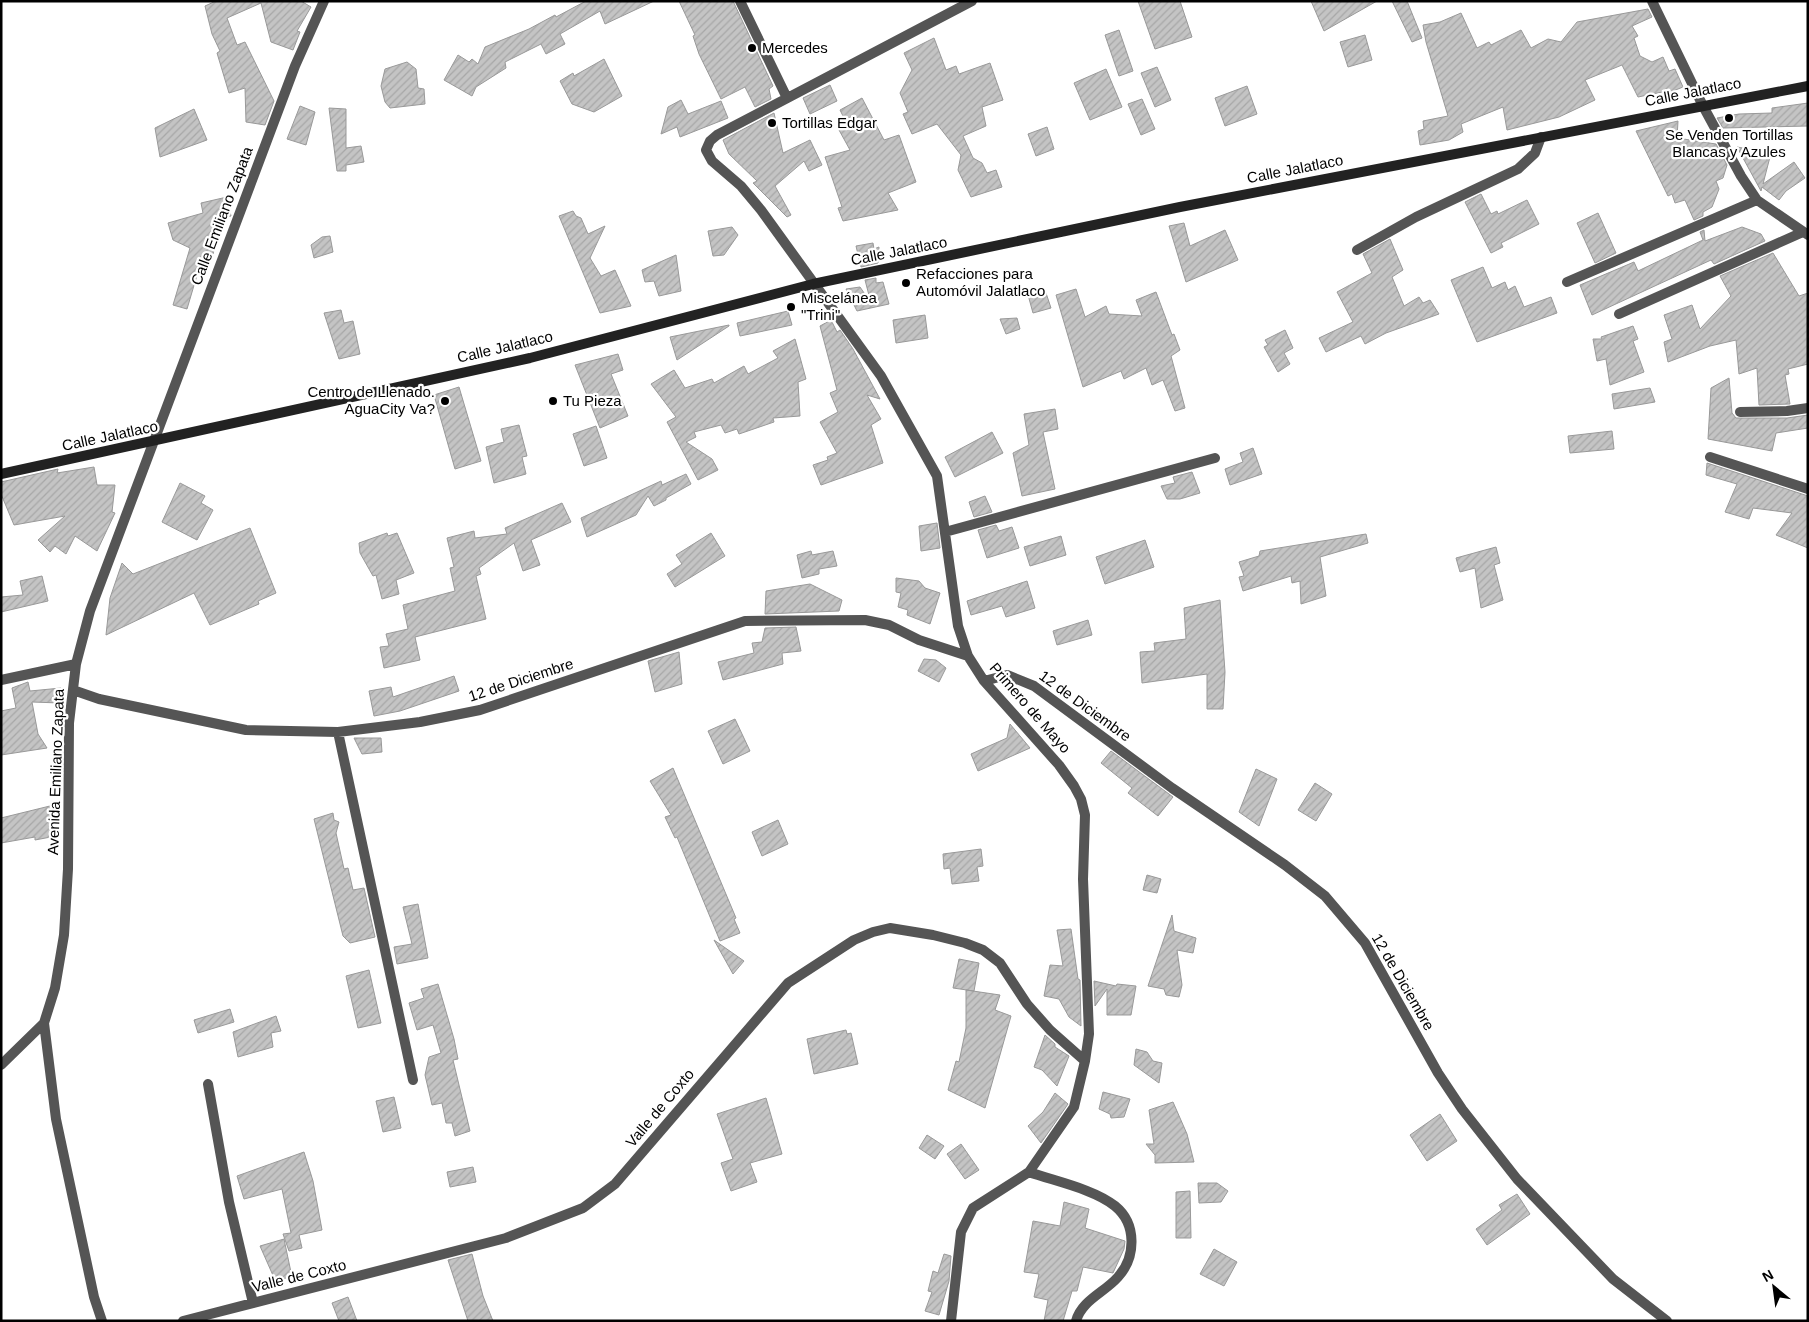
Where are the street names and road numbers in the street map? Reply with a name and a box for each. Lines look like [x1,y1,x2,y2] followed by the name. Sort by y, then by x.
[1643,74,1742,109] street label: Calle Jalatlaco
[187,144,256,287] street label: Calle Emiliano Zapata
[1245,151,1344,186] street label: Calle Jalatlaco
[849,233,948,268] street label: Calle Jalatlaco
[455,327,554,366] street label: Calle Jalatlaco
[60,417,159,454] street label: Calle Jalatlaco
[466,655,575,704] street label: 12 de Diciembre
[986,659,1074,756] street label: Primero de Mayo
[1036,667,1134,745] street label: 12 de Diciembre
[44,688,67,855] street label: Avenida Emiliano Zapata
[1369,930,1438,1033] street label: 12 de Diciembre
[622,1065,697,1150] street label: Valle de Coxto
[250,1256,348,1295] street label: Valle de Coxto

